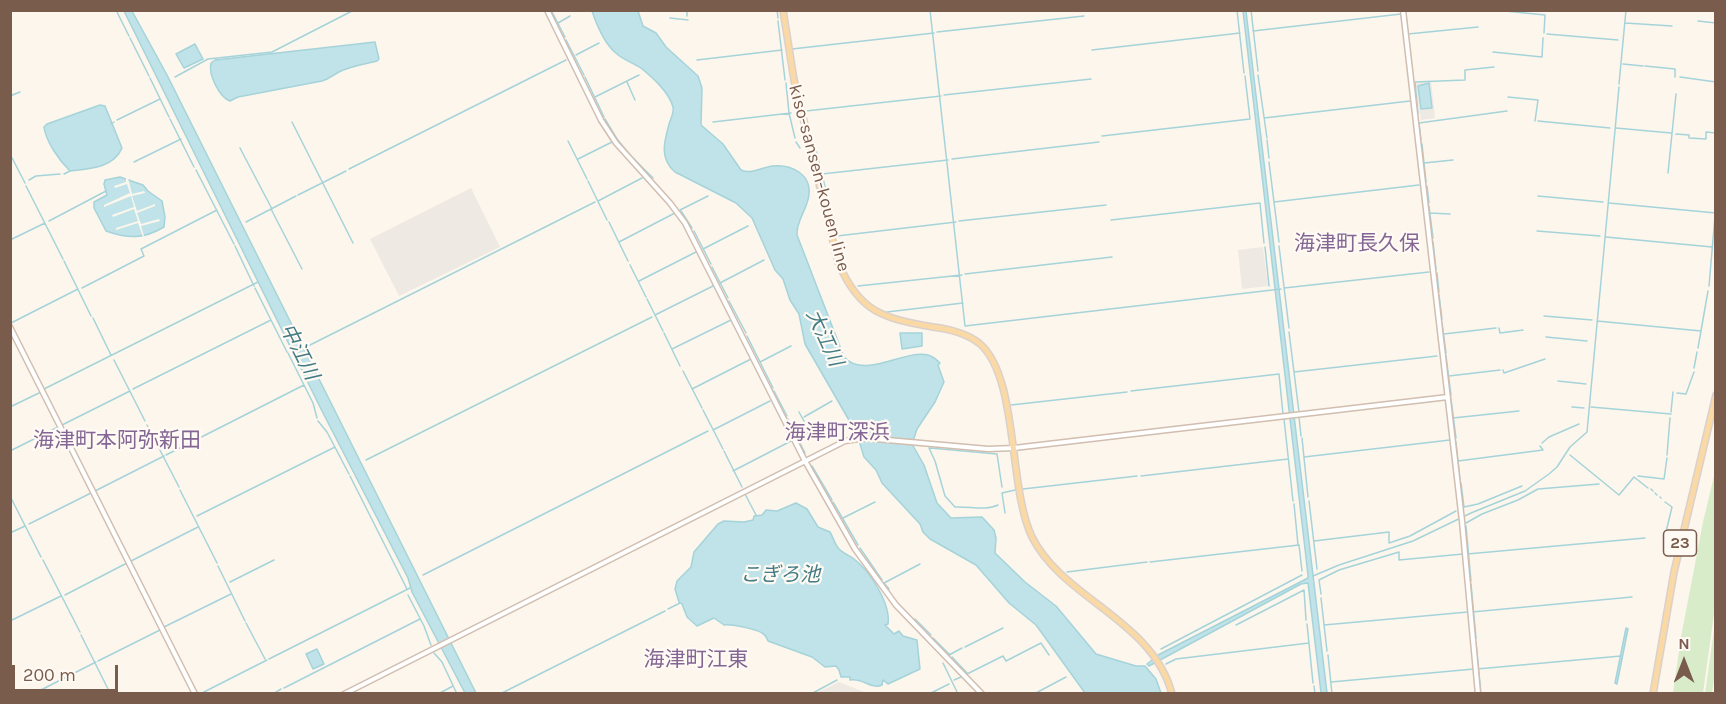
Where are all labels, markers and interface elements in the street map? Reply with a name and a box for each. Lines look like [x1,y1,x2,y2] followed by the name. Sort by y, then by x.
[784,82,854,274] street label: kiso-sansen-kouen line
[1294,231,1420,257] district label: 海津町長久保
[800,306,848,370] water label: 大江川
[275,320,323,384] water label: 中江川
[785,420,889,446] district label: 海津町深浜
[33,428,201,454] district label: 海津町本阿弥新田
[1664,530,1696,556] road number: 23
[740,563,820,587] water label: こぎろ池
[1654,632,1714,692] north arrow
[1678,634,1690,653] text: N
[644,647,748,673] district label: 海津町江東
[15,653,122,691] scale bar
[23,664,76,686] text: 200 m

